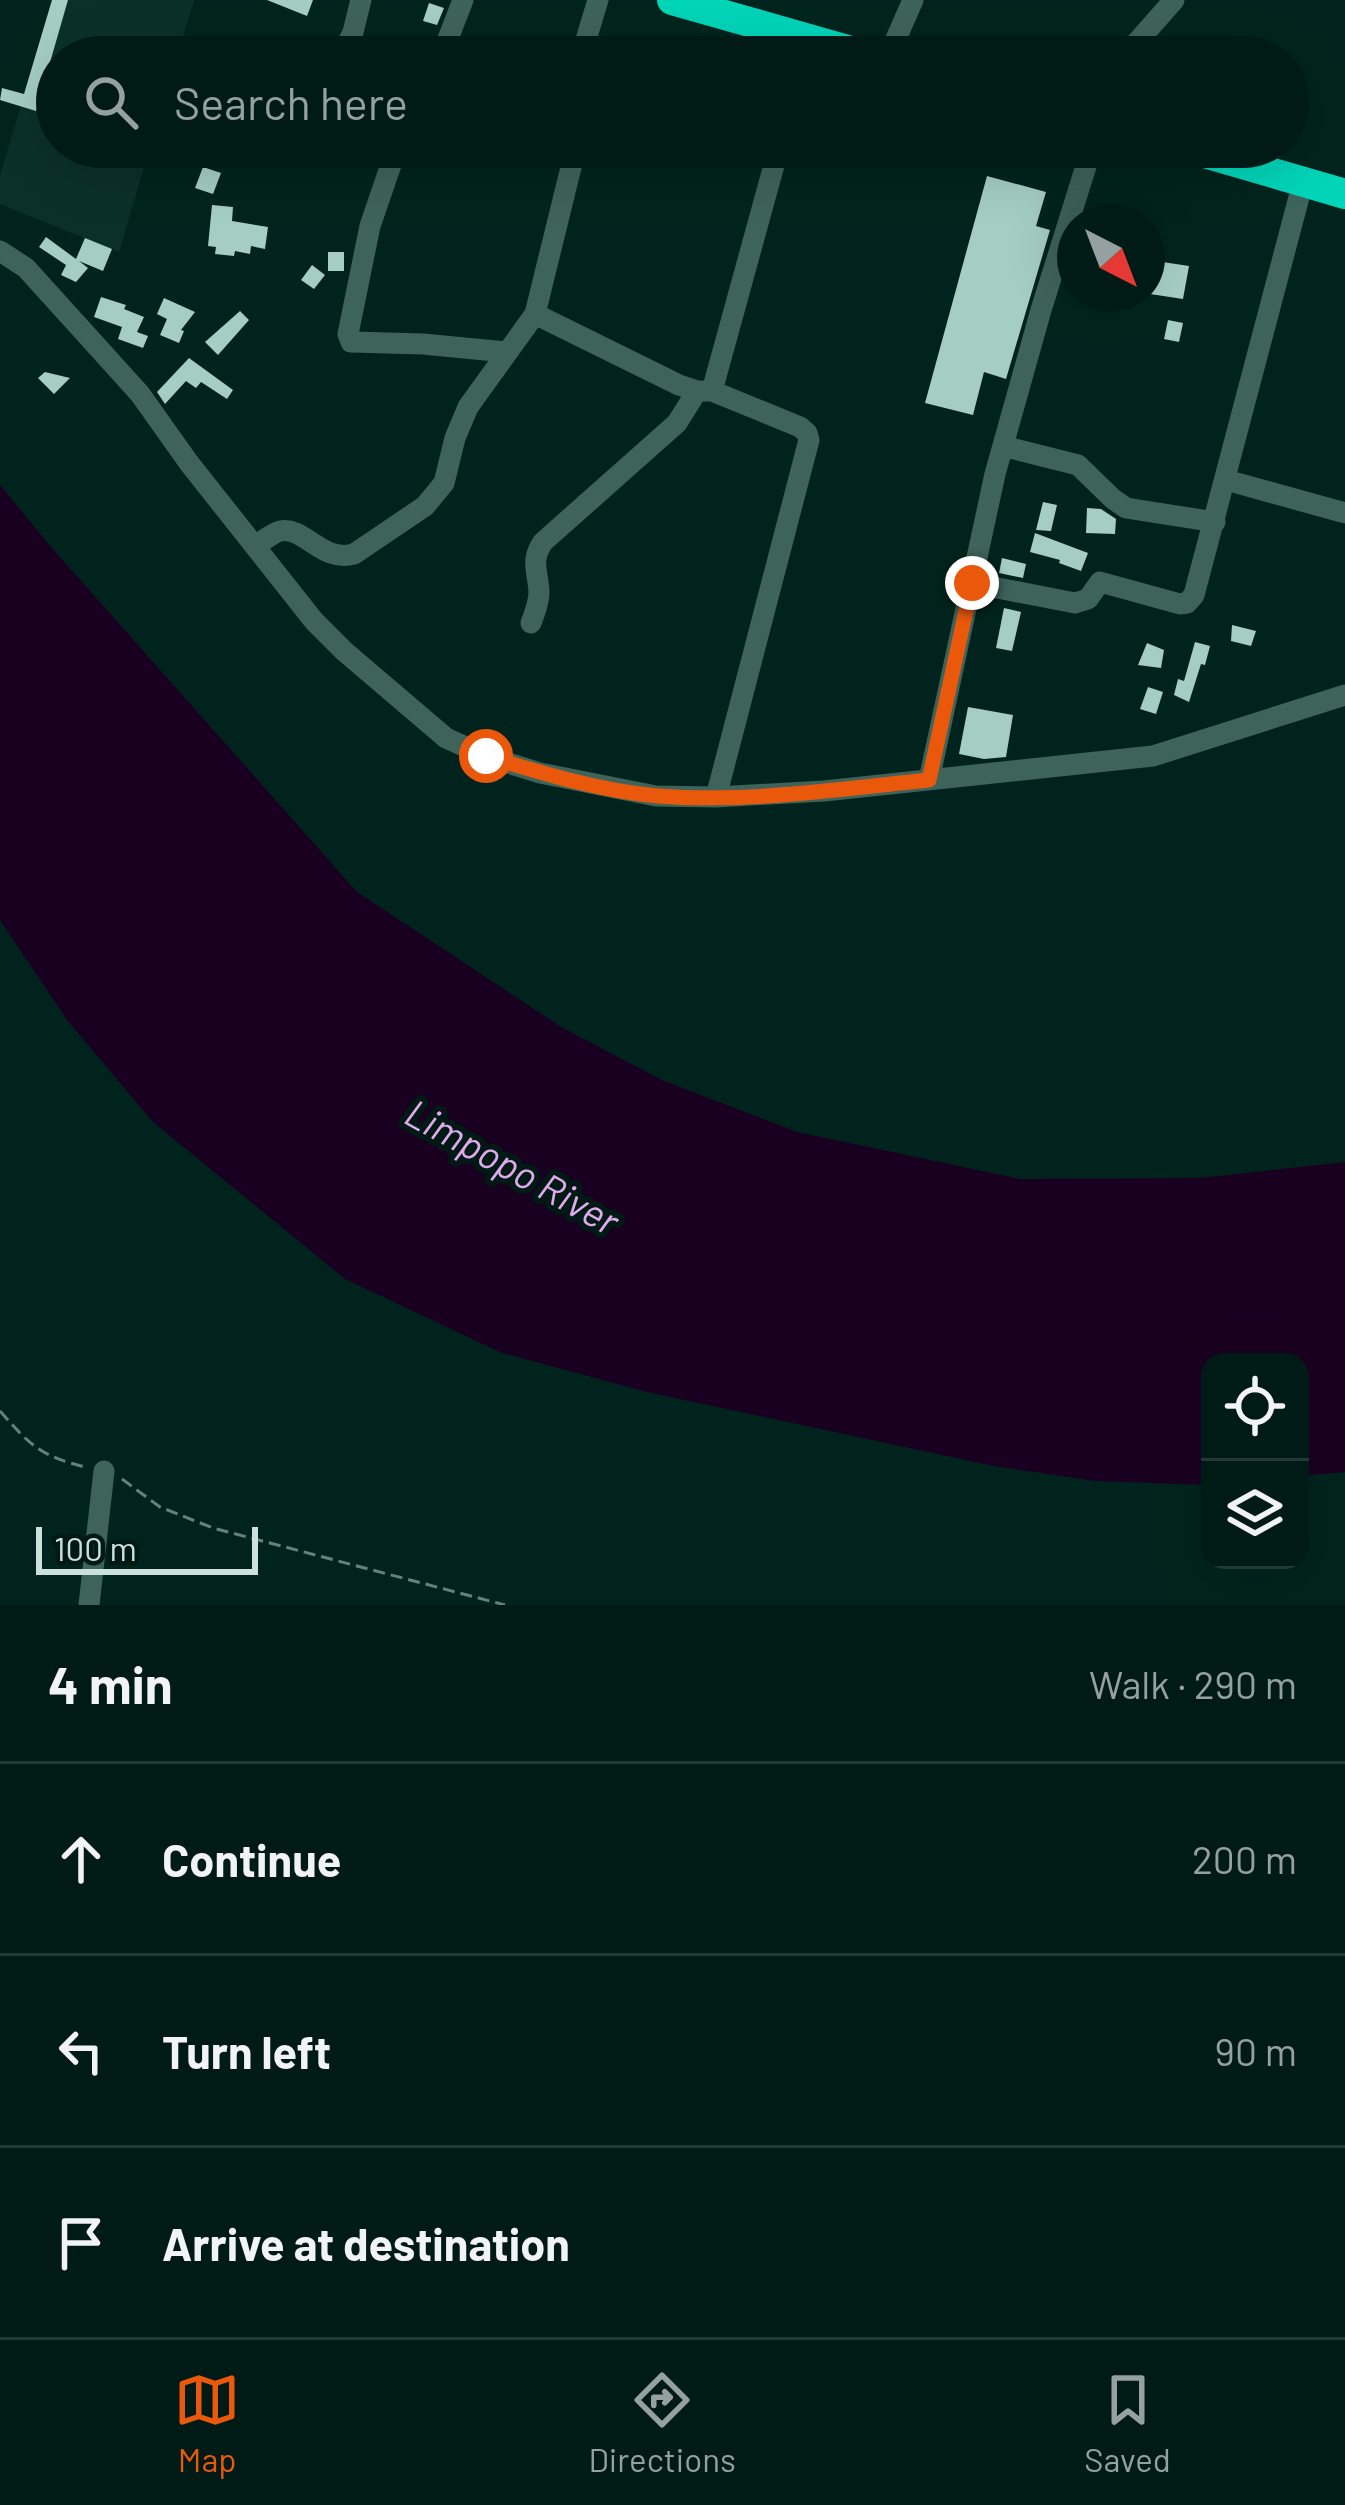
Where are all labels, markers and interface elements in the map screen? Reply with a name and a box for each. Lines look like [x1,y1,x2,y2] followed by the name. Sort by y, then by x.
[36,36,1309,168] search box
[78,69,144,135] icon: search
[174,75,408,129] text: Search here
[1057,204,1165,312] north arrow
[945,556,999,610] route end
[459,729,513,783] route start
[398,1088,629,1244] water label: Limpopo River
[1201,1353,1309,1569] map controls
[1201,1353,1309,1461] button: locate
[1201,1461,1309,1569] button: layers
[36,1521,258,1574] scale bar
[54,1528,137,1568] text: 100 m
[48,1653,173,1714] text: 4 min
[1089,1660,1297,1707] text: Walk · 290 m
[48,1826,114,1892] icon: ahead
[162,1832,341,1886] text: Continue
[1192,1835,1297,1882] text: 200 m
[48,2018,114,2084] icon: left
[162,2024,331,2078] text: Turn left
[1215,2027,1297,2074] text: 90 m
[48,2210,114,2276] icon: arrive
[162,2216,570,2270] text: Arrive at destination
[174,2367,240,2479] tab: Map
[588,2367,736,2479] tab: Directions
[1084,2367,1171,2479] tab: Saved

